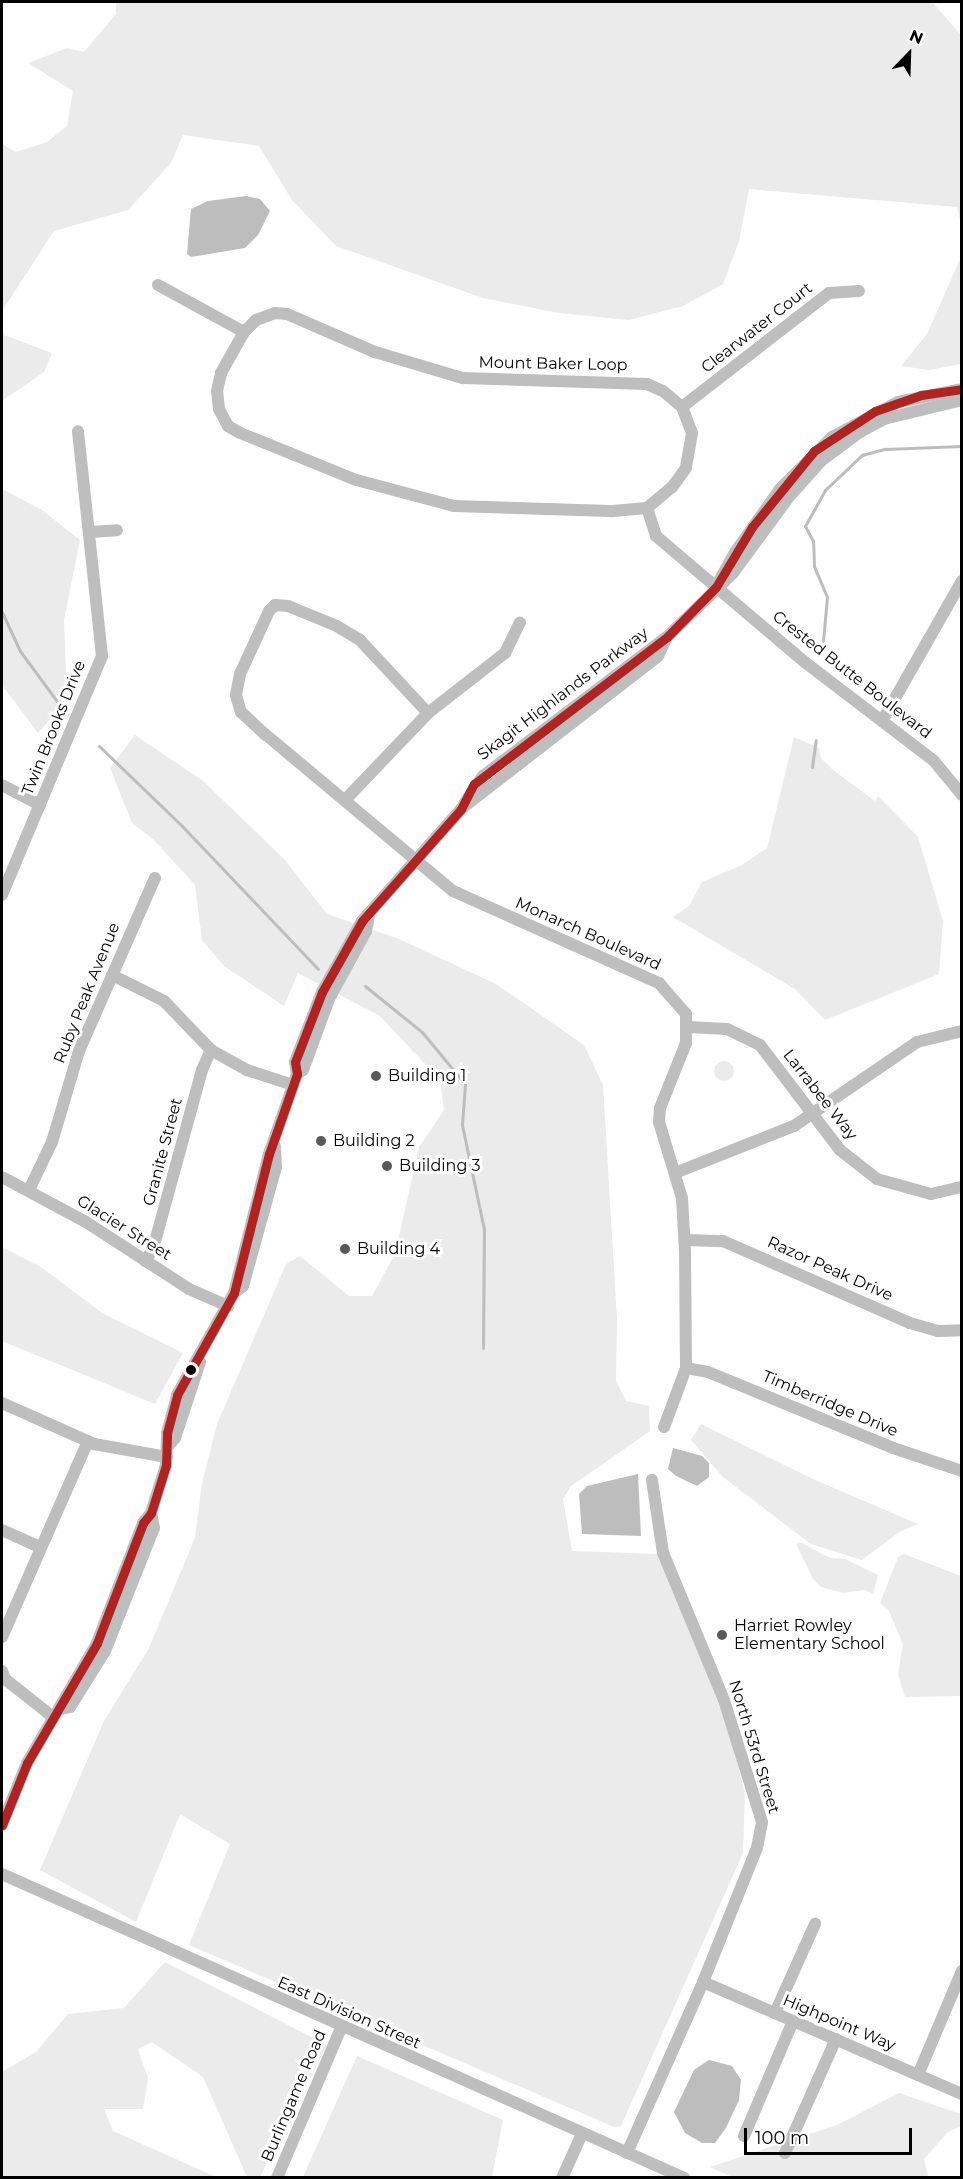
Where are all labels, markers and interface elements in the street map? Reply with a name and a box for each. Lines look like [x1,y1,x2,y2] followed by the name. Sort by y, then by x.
[879,24,939,84] north arrow
[907,26,926,48] text: N
[698,279,816,377] street label: Clearwater Court
[478,353,628,375] street label: Mount Baker Loop
[769,607,935,743] street label: Crested Butte Boulevard
[474,624,652,764] street label: Skagit Highlands Parkway
[18,658,90,798] street label: Twin Brooks Drive
[512,893,664,975] street label: Monarch Boulevard
[50,920,124,1066] street label: Ruby Peak Avenue
[779,1046,861,1144] street label: Larrabee Way
[388,1066,466,1086] place label: Building 1
[369,1069,383,1083] marker: Building 1
[139,1096,187,1208] street label: Granite Street
[333,1131,415,1151] place label: Building 2
[314,1134,328,1148] marker: Building 2
[399,1156,481,1176] place label: Building 3
[380,1159,394,1173] marker: Building 3
[73,1191,175,1265] street label: Glacier Street
[764,1233,896,1305] street label: Razor Peak Drive
[357,1239,440,1259] place label: Building 4
[338,1242,352,1256] marker: Building 4
[185,1364,197,1376] unlabelled marker
[759,1367,901,1441] street label: Timberridge Drive
[734,1616,885,1654] place label: Harriet Rowley Elementary School
[715,1628,729,1642] marker: Harriet Rowley Elementary School
[725,1678,783,1816] street label: North 53rd Street
[275,1973,423,2053] street label: East Division Street
[780,1991,898,2055] street label: Highpoint Way
[257,2027,331,2165] street label: Burlingame Road
[747,2116,915,2154] scale bar
[755,2127,809,2149] text: 100 m

